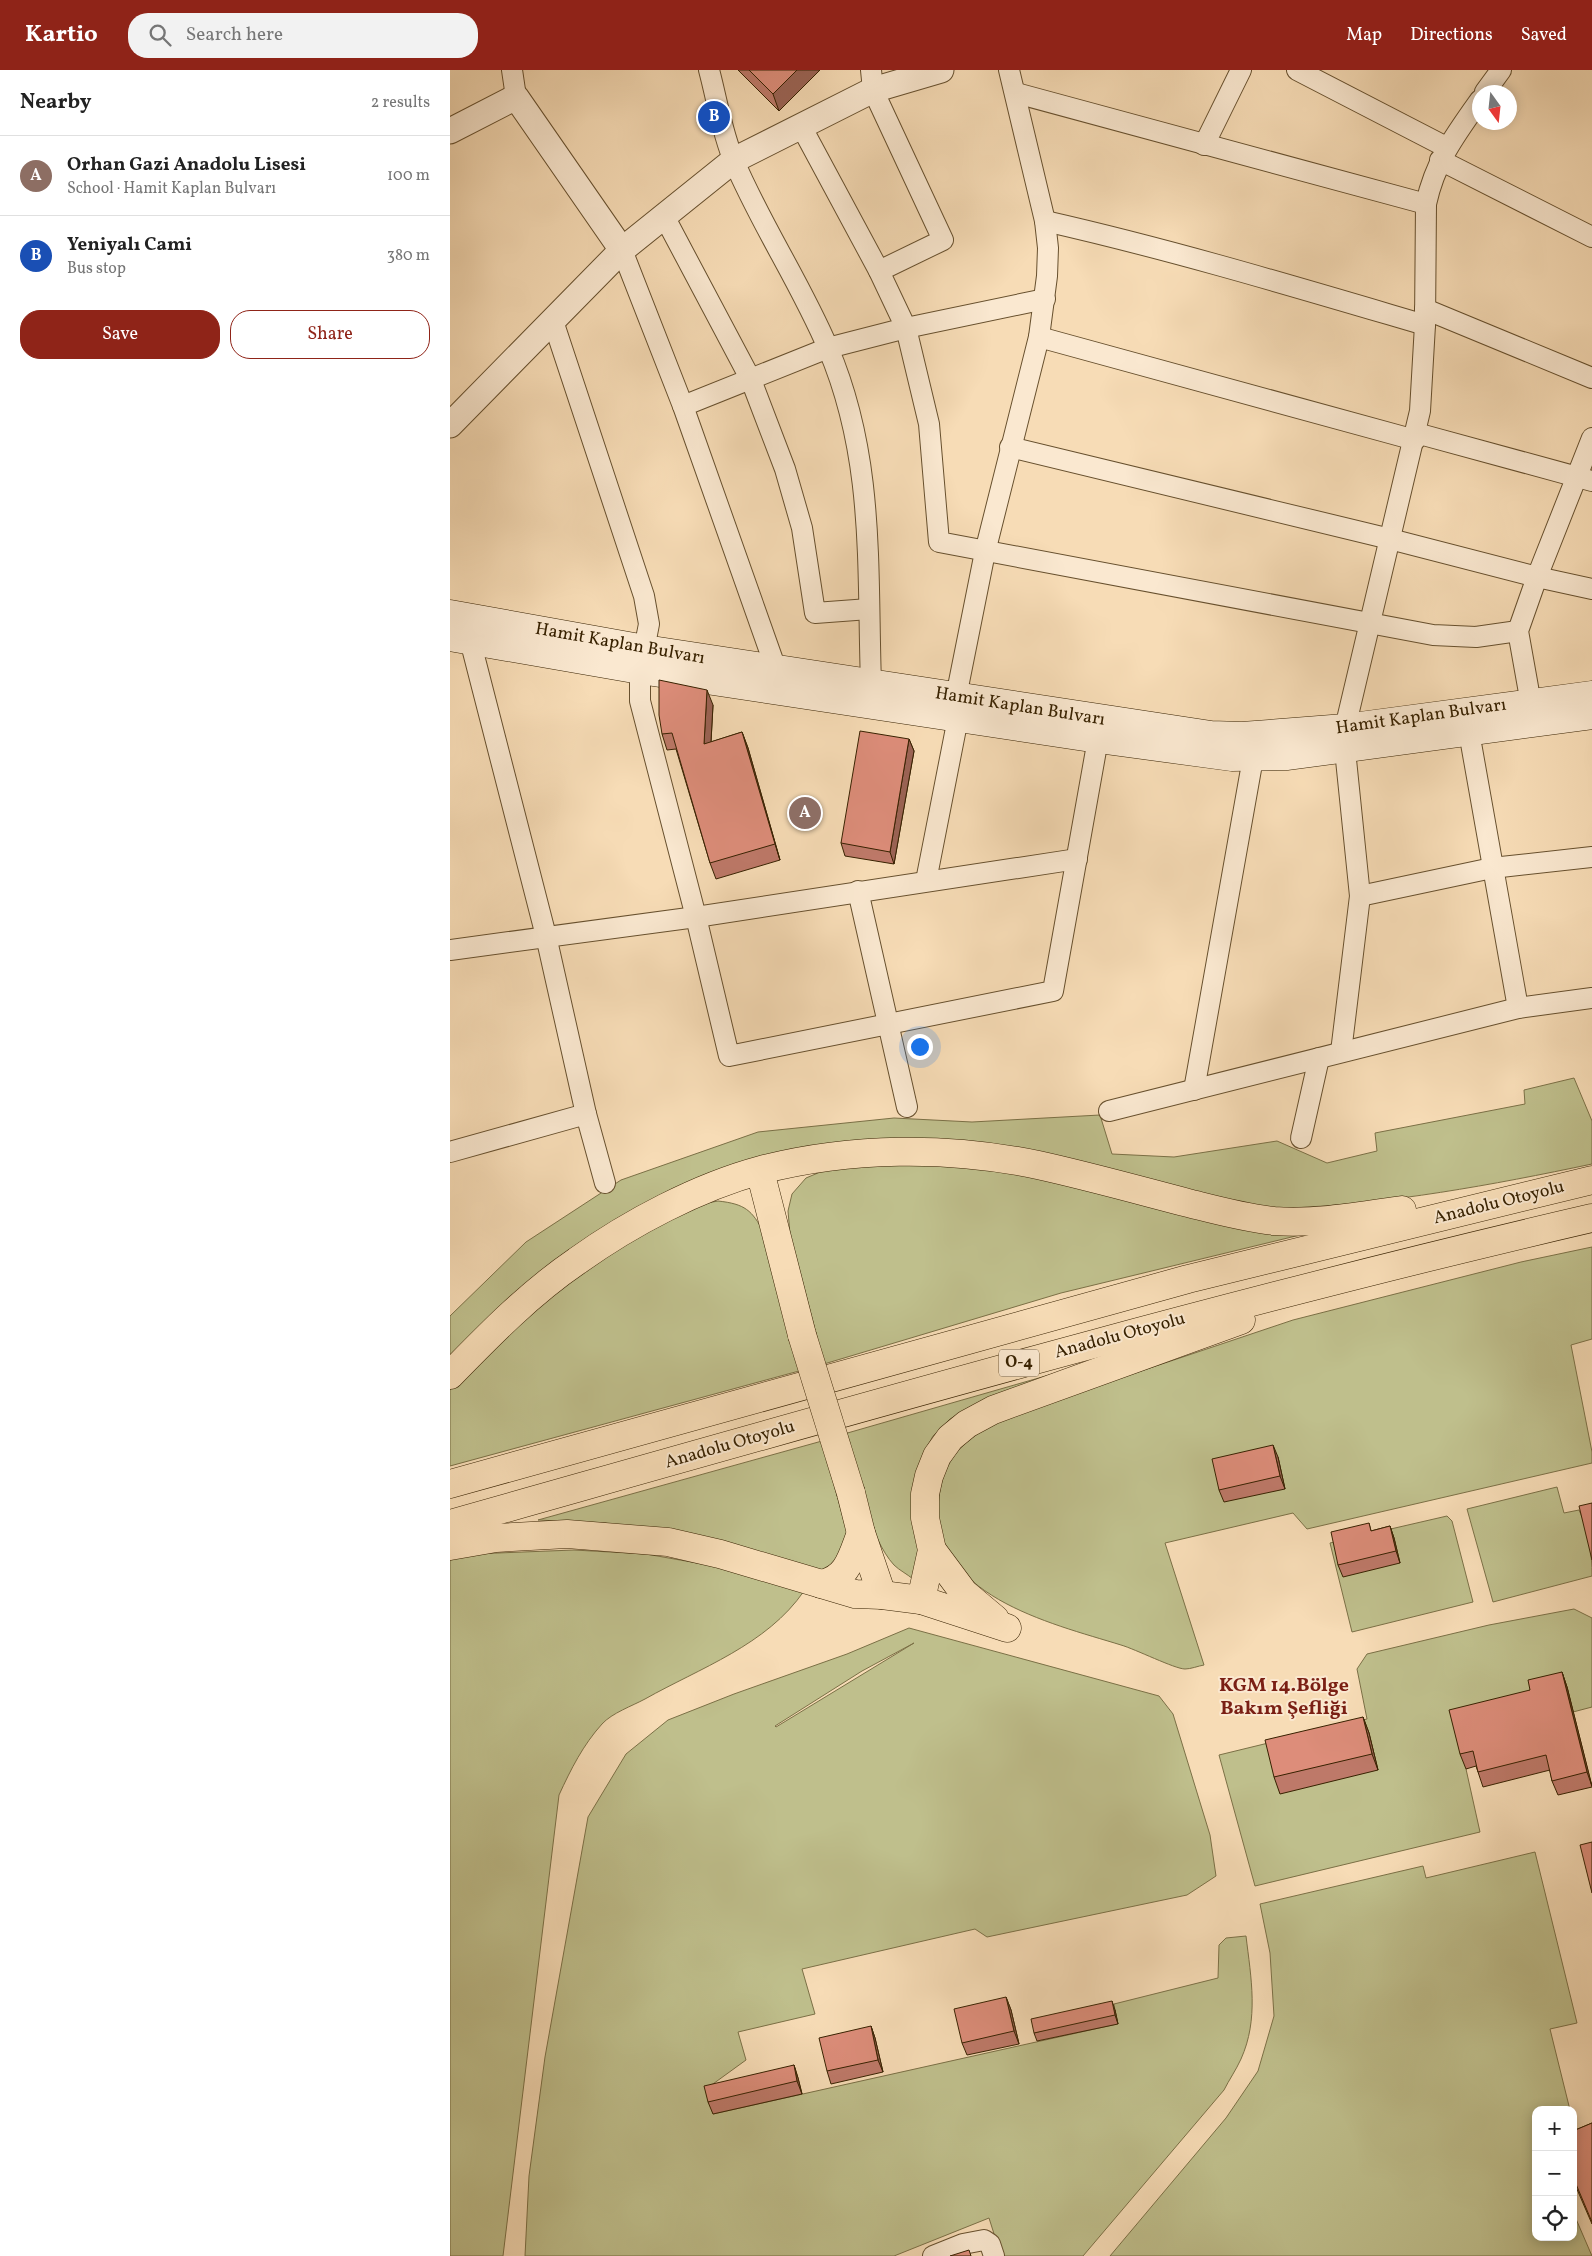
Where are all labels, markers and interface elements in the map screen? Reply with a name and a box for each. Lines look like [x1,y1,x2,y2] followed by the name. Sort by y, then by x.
[128,13,478,58] search box
[25,18,98,52] text: Kartio
[146,21,174,49] icon: search
[186,22,283,48] text: Search here
[1346,23,1382,48] text: Map
[1410,23,1493,48] text: Directions
[1521,23,1567,48] text: Saved
[1472,85,1517,130] north arrow
[20,88,91,117] text: Nearby
[371,92,430,114] text: 2 results
[698,98,730,136] pin: B
[67,152,306,178] text: Orhan Gazi Anadolu Lisesi
[30,165,42,187] text: A
[387,165,430,187] text: 100 m
[67,178,276,200] text: School · Hamit Kaplan Bulvarı
[67,232,192,258] text: Yeniyalı Cami
[31,245,41,267] text: B
[387,245,430,267] text: 380 m
[67,258,126,280] text: Bus stop
[20,310,220,359] button: Save
[230,310,430,359] button: Share
[533,617,707,671] street label: Hamit Kaplan Bulvarı
[933,681,1107,733] street label: Hamit Kaplan Bulvarı
[1334,693,1508,741] street label: Hamit Kaplan Bulvarı
[789,794,821,832] pin: A
[907,1034,933,1060] your location
[1431,1175,1567,1231] street label: Anadolu Otoyolu
[1052,1307,1188,1365] street label: Anadolu Otoyolu
[999,1350,1039,1376] road number: O-4
[662,1414,798,1476] street label: Anadolu Otoyolu
[1219,1672,1349,1723] district label: KGM 14.Bölge Bakım Şefliği
[1532,2106,1577,2241] map controls
[1532,2106,1577,2151] button: +
[1532,2151,1577,2196] button: −
[1532,2196,1577,2241] button: locate

